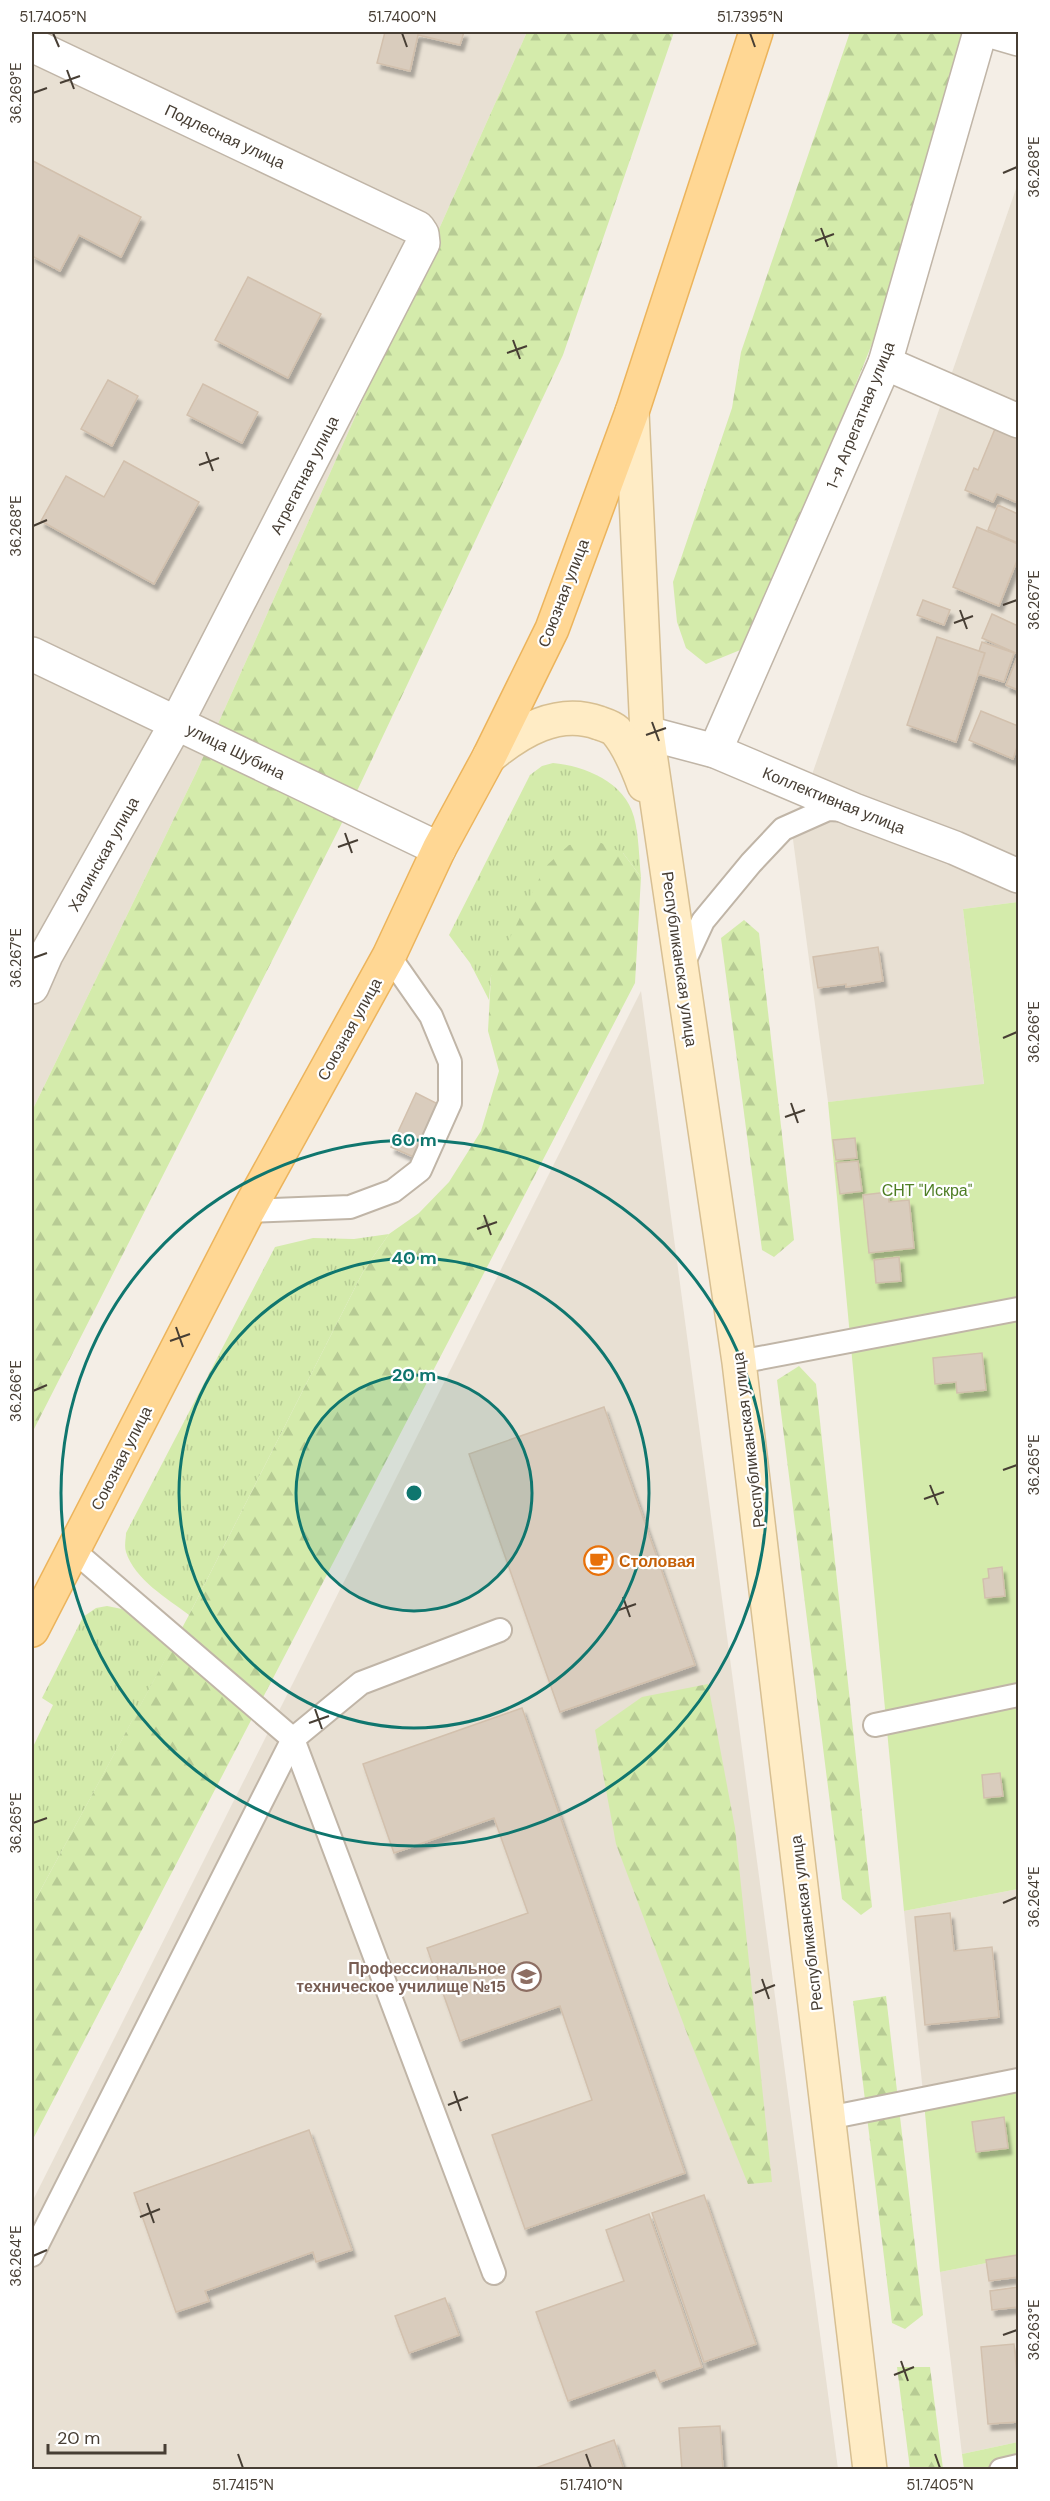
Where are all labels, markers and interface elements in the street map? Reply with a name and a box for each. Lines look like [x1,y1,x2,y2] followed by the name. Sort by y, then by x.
[19,7,87,27] text: 51.7405°N
[368,7,436,27] text: 51.7400°N
[717,7,783,27] text: 51.7395°N
[6,62,26,124] text: 36.269°E
[161,99,288,174] street label: Подлесная улица
[1024,136,1044,198] text: 36.268°E
[821,338,900,492] street label: 1-я Агрегатная улица
[266,412,343,538] street label: Агрегатная улица
[6,495,26,557] text: 36.268°E
[533,536,594,650] street label: Союзная улица
[1024,570,1044,630] text: 36.267°E
[183,719,289,784] street label: улица Шубина
[759,762,908,839] street label: Коллективная улица
[63,793,144,915] street label: Халинская улица
[657,870,702,1048] street label: Республиканская улица
[6,928,26,988] text: 36.267°E
[313,974,386,1084] street label: Союзная улица
[1024,1001,1044,1063] text: 36.266°E
[391,1128,437,1152] text: 60 m
[882,1180,973,1201] park label: СНТ "Искра"
[391,1246,437,1270] text: 40 m
[727,1351,770,1529] street label: Республиканская улица
[6,1360,26,1422] text: 36.266°E
[392,1363,436,1387] text: 20 m
[86,1402,157,1514] street label: Союзная улица
[1024,1434,1044,1496] text: 36.265°E
[404,1483,424,1503] centre of rings
[582,1545,614,1577] cafe icon: Столовая
[619,1551,695,1572] place label: Столовая
[6,1792,26,1854] text: 36.265°E
[785,1834,828,2012] street label: Республиканская улица
[1024,1866,1044,1928] text: 36.264°E
[296,1958,506,1997] place label: Профессиональное техническое училище №15
[511,1961,543,1993] school or university icon: Профессиональное техническое училище №15
[6,2225,26,2287] text: 36.264°E
[1024,2299,1044,2361] text: 36.263°E
[48,2417,165,2455] scale bar
[57,2426,100,2450] text: 20 m
[212,2475,274,2495] text: 51.7415°N
[559,2475,623,2495] text: 51.7410°N
[906,2475,974,2495] text: 51.7405°N

